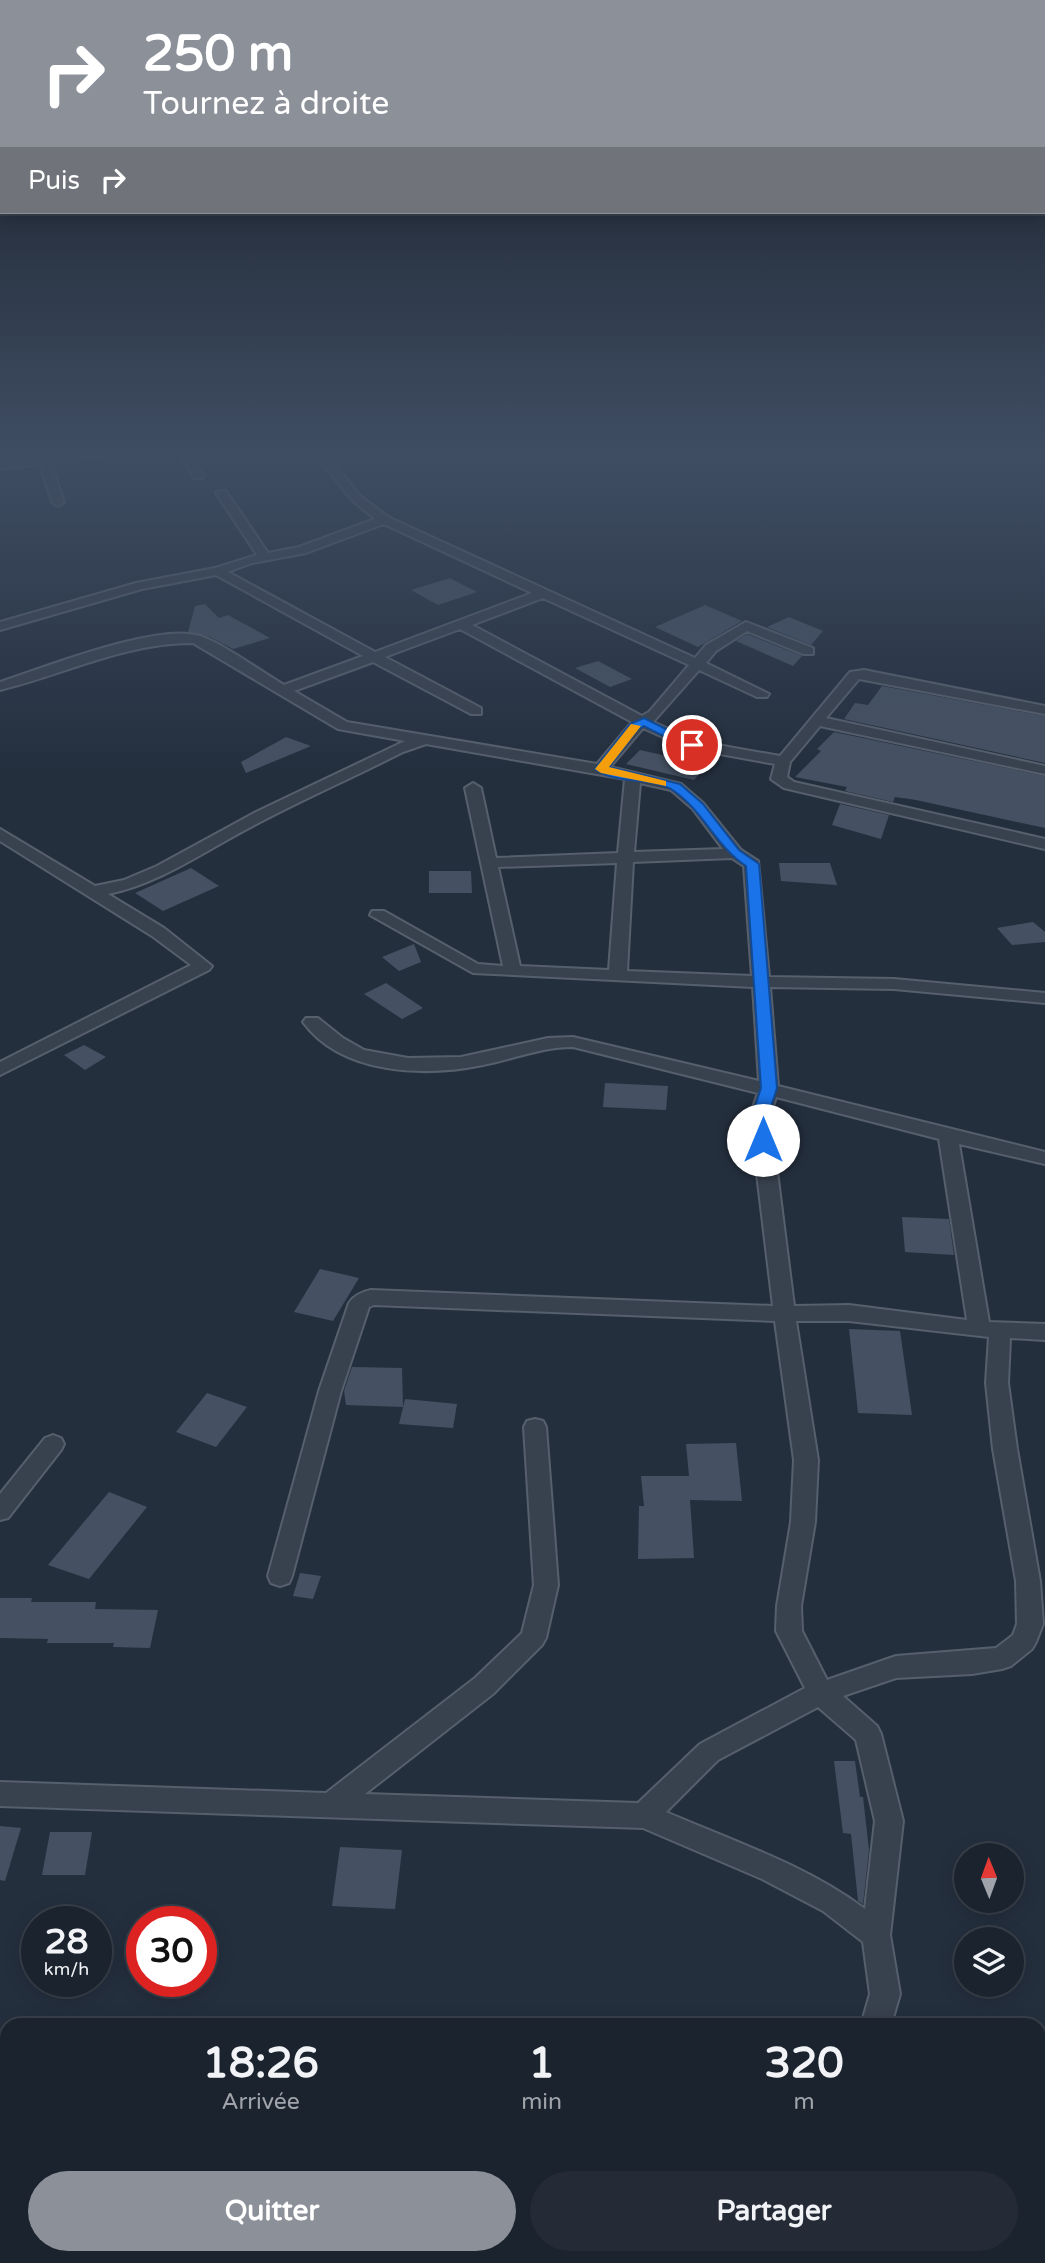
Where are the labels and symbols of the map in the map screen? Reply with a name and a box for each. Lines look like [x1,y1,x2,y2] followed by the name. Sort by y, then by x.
[662,715,722,775] pin
[726,1103,800,1177] position arrow
[954,1843,1024,1913] north arrow
[126,1906,217,1997] speed limit sign: 30

